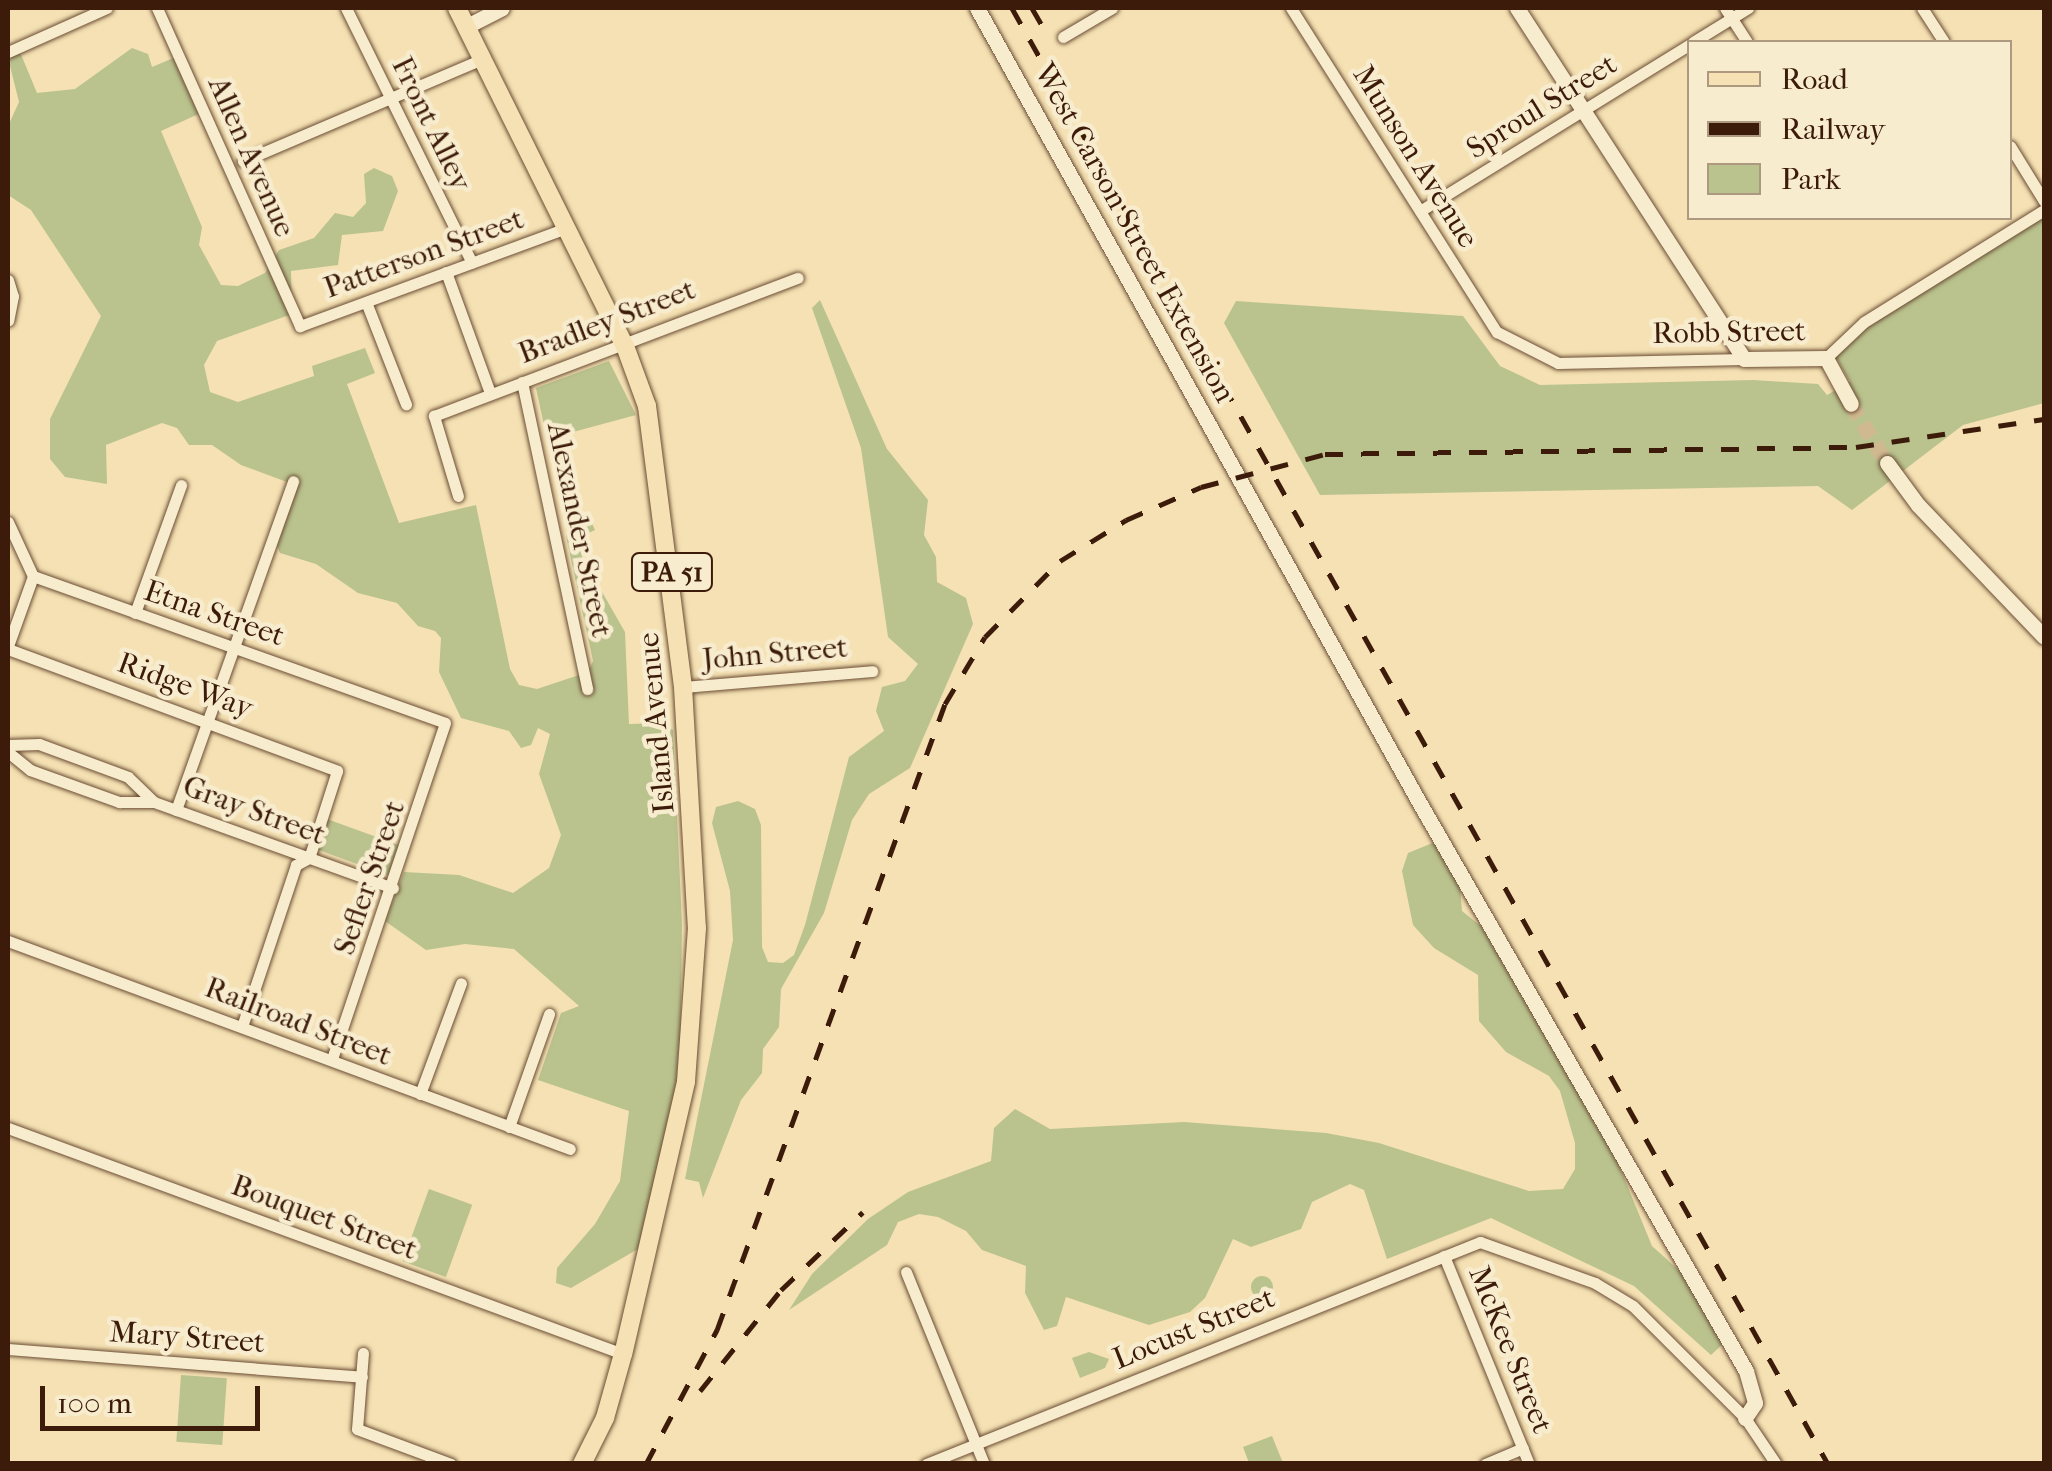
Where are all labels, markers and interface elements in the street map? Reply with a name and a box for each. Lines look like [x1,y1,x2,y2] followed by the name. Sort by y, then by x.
[1687,40,2012,220] legend
[1460,47,1624,167] street label: Sproul Street
[383,51,479,197] street label: Front Alley
[1026,57,1242,409] street label: West Carson Street Extension
[1345,59,1485,255] street label: Munson Avenue
[1781,62,1848,97] text: Road
[200,71,302,243] street label: Allen Avenue
[1781,112,1885,147] text: Railway
[1781,162,1841,197] text: Park
[319,201,529,307] street label: Patterson Street
[513,272,701,372] street label: Bradley Street
[1652,314,1806,352] street label: Robb Street
[539,419,619,641] street label: Alexander Street
[630,549,714,595] road number: PA 51
[139,573,289,655] street label: Etna Street
[701,630,849,678] street label: John Street
[631,631,683,815] street label: Island Avenue
[113,645,257,727] street label: Ridge Way
[178,769,330,853] street label: Gray Street
[327,796,413,960] street label: Sefler Street
[200,970,396,1074] street label: Railroad Street
[226,1168,422,1268] street label: Bouquet Street
[1460,1261,1560,1439] street label: McKee Street
[1108,1280,1280,1378] street label: Locust Street
[108,1315,266,1361] street label: Mary Street
[45,1366,265,1428] scale bar
[57,1386,132,1421] text: 100 m

